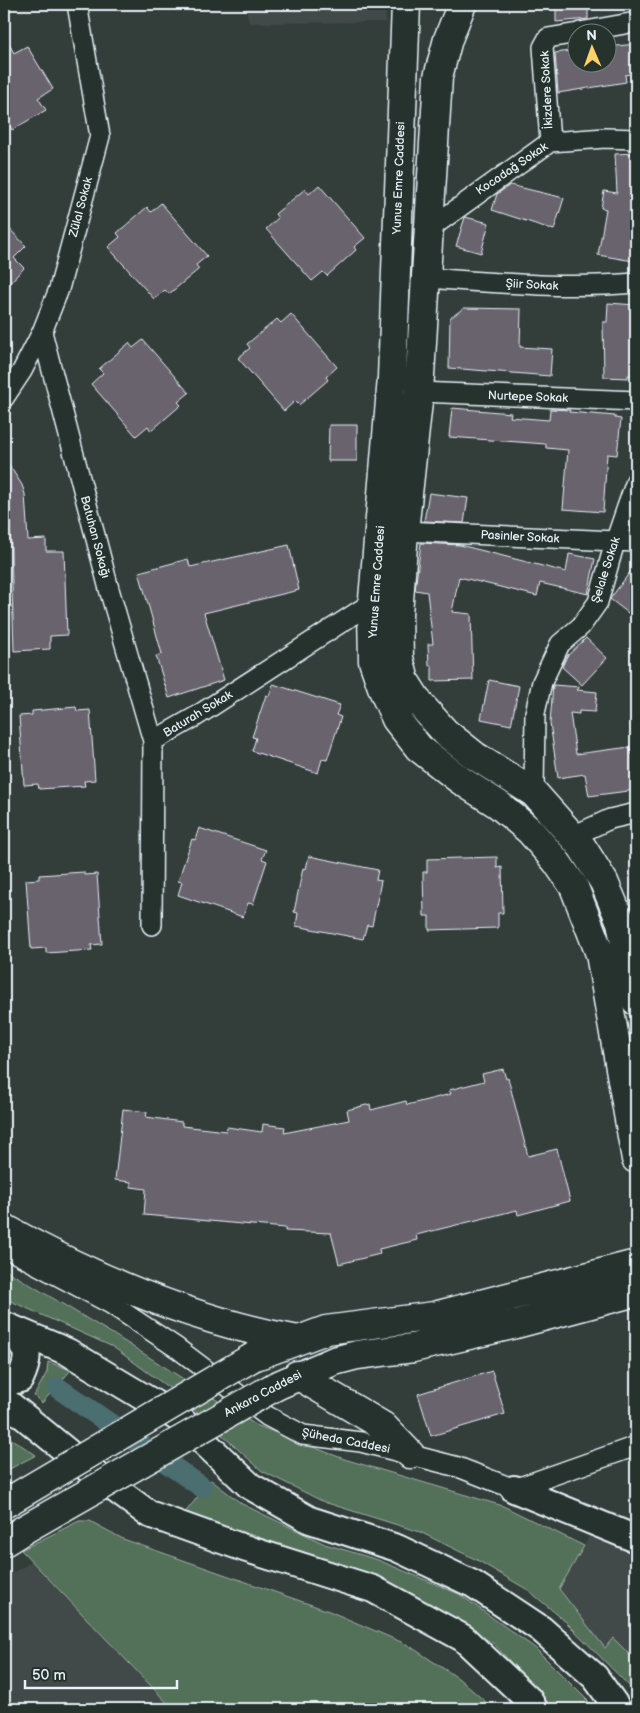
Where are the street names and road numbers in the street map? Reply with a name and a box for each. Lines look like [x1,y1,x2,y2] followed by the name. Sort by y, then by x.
[536,50,557,130] street label: İkizdere Sokak
[389,121,408,236] street label: Yunus Emre Caddesi
[473,139,551,199] street label: Kocadağ Sokak
[66,175,96,240] street label: Zülal Sokak
[505,276,559,294] street label: Şiir Sokak
[488,388,568,406] street label: Nurtepe Sokak
[77,494,113,580] street label: Batuhan Sokağı
[366,525,388,640] street label: Yunus Emre Caddesi
[480,527,560,547] street label: Pasinler Sokak
[588,535,624,605] street label: Şelale Sokak
[161,687,236,741] street label: Baturah Sokak
[222,1367,304,1421] street label: Ankara Caddesi
[301,1425,392,1457] street label: Şüheda Caddesi

